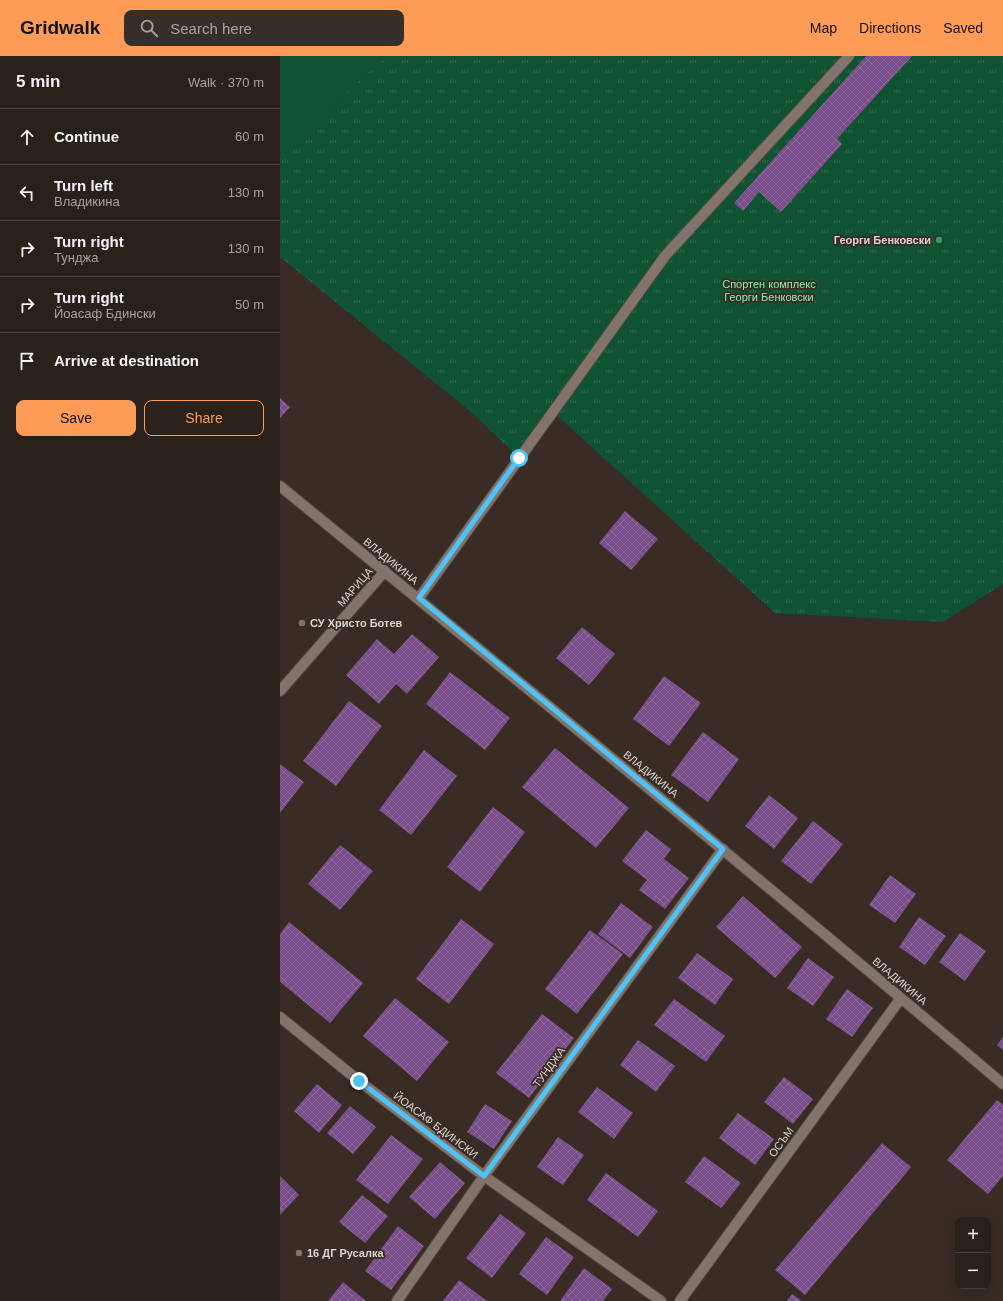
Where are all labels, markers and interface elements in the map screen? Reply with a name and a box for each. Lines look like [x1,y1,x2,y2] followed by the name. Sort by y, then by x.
[124,10,404,46] search box
[20,17,100,38] text: Gridwalk
[138,17,160,39] icon: search
[170,20,252,37] text: Search here
[810,20,837,36] text: Map
[859,20,921,36] text: Directions
[943,20,983,36] text: Saved
[16,72,60,91] text: 5 min
[188,75,264,90] text: Walk · 370 m
[16,126,38,148] icon: ahead
[54,128,119,145] text: Continue
[235,129,264,144] text: 60 m
[54,177,113,194] text: Turn left
[16,182,38,204] icon: left
[228,185,264,200] text: 130 m
[54,194,120,209] text: Владикина
[54,233,124,250] text: Turn right
[834,234,931,246] place label: Георги Бенковски
[934,235,944,245] marker: Георги Бенковски
[16,238,38,260] icon: right
[228,241,264,256] text: 130 m
[54,250,98,265] text: Тунджа
[722,278,816,303] park label: Спортен комплекс Георги Бенковски
[54,289,124,306] text: Turn right
[16,294,38,316] icon: right
[235,297,264,312] text: 50 m
[54,306,156,321] text: Йоасаф Бдински
[16,350,38,372] icon: arrive
[54,352,199,369] text: Arrive at destination
[16,400,136,436] button: Save
[144,400,264,436] button: Share
[510,449,528,467] route start
[361,535,421,587] street label: ВЛАДИКИНА
[335,565,375,609] street label: МАРИЦА
[310,617,403,629] place label: СУ Христо Ботев
[297,618,307,628] marker: СУ Христо Ботев
[621,748,681,800] street label: ВЛАДИКИНА
[870,955,930,1008] street label: ВЛАДИКИНА
[530,1044,568,1089] street label: ТУНДЖА
[350,1072,368,1090] route end
[392,1089,480,1161] street label: ЙОАСАФ БДИНСКИ
[766,1125,796,1159] street label: ОСЪМ
[955,1217,991,1289] map controls
[955,1217,991,1253] button: +
[307,1247,384,1259] place label: 16 ДГ Русалка
[294,1248,304,1258] marker: 16 ДГ Русалка
[955,1253,991,1289] button: −

